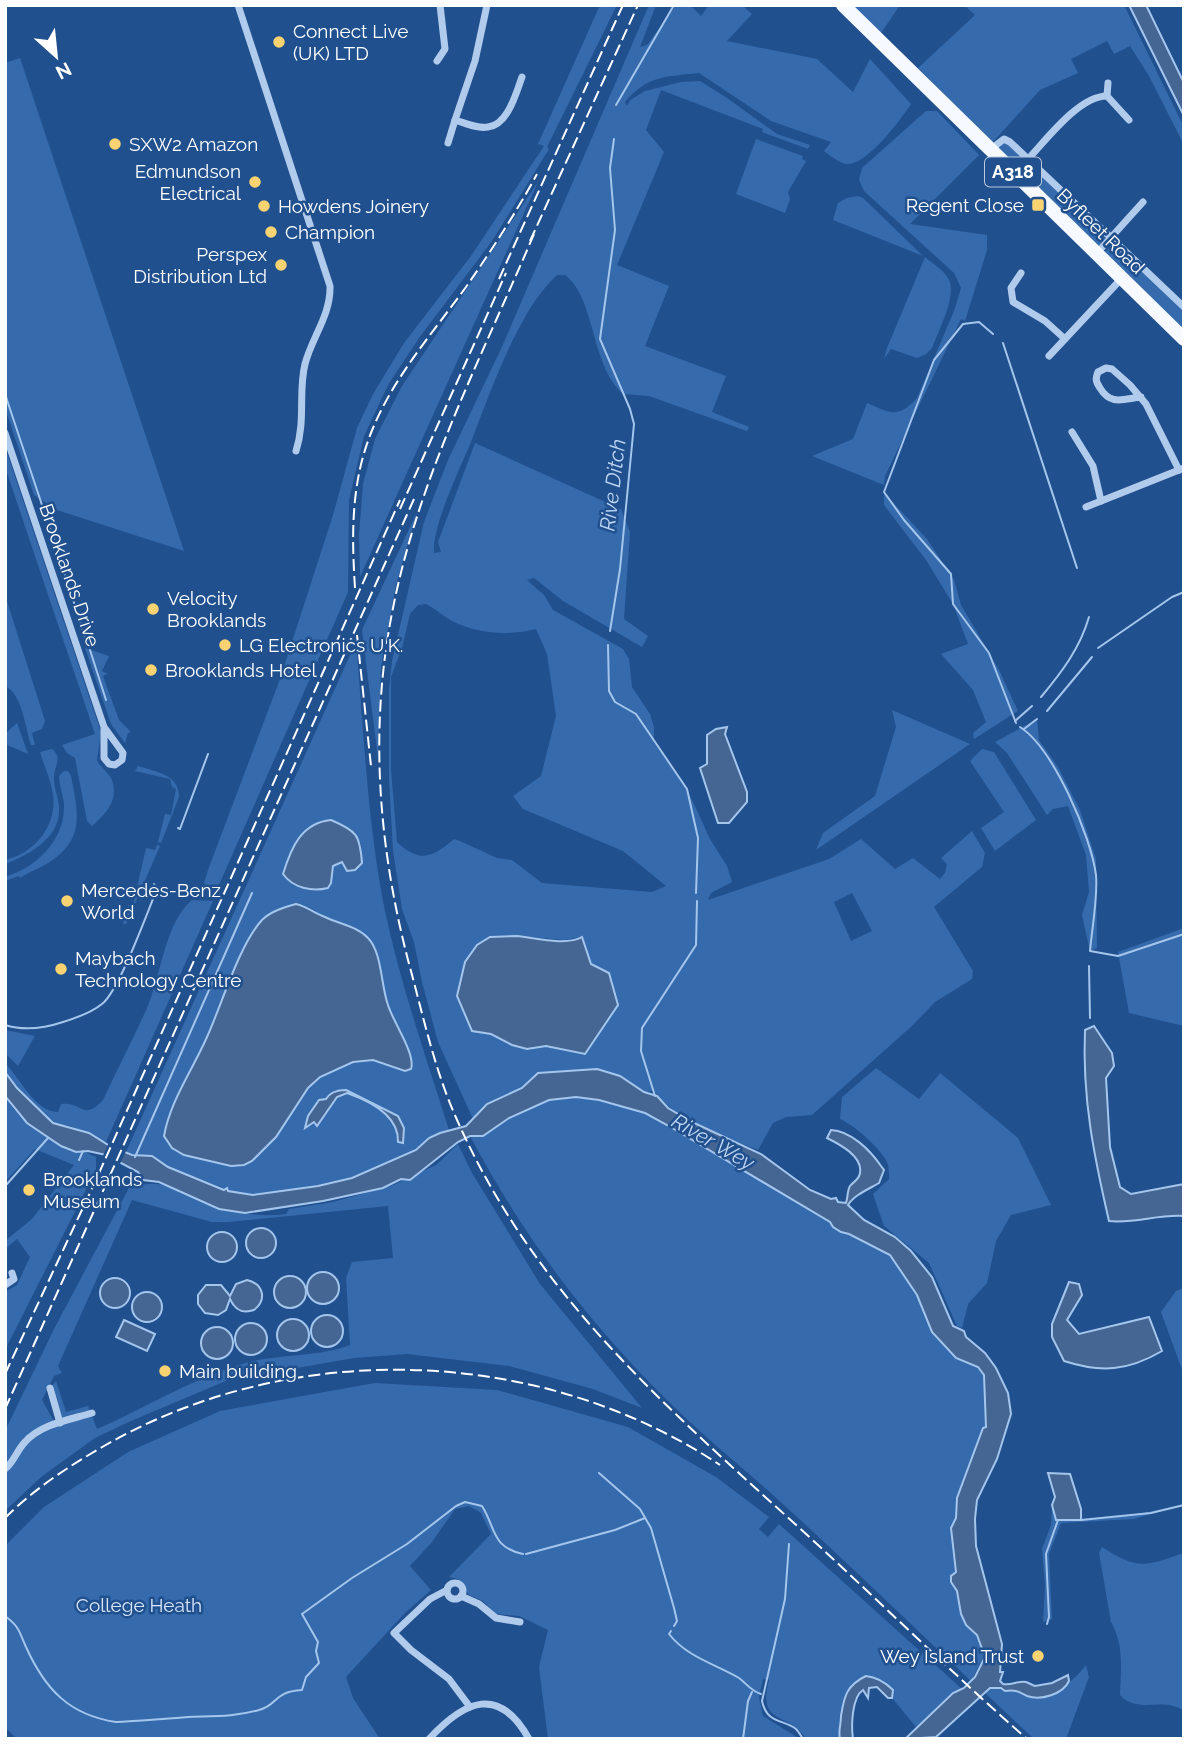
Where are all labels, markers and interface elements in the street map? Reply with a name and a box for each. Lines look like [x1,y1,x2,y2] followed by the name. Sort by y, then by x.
[293,20,408,64] place label: Connect Live (UK) LTD
[21,21,91,91] north arrow
[271,34,287,50] marker: Connect Live (UK) LTD
[52,58,75,84] text: N
[129,133,258,155] place label: SXW2 Amazon
[107,136,123,152] marker: SXW2 Amazon
[985,158,1041,187] road number: A318
[135,160,242,204] place label: Edmundson Electrical
[247,174,263,190] marker: Edmundson Electrical
[1053,184,1149,278] street label: Byfleet Road
[906,194,1024,216] place label: Regent Close
[278,195,429,217] place label: Howdens Joinery
[1030,197,1046,213] marker: Regent Close
[256,198,272,214] marker: Howdens Joinery
[285,221,375,243] place label: Champion
[263,224,279,240] marker: Champion
[133,243,267,287] place label: Perspex Distribution Ltd
[273,257,289,273] marker: Perspex Distribution Ltd
[594,438,631,532] water label: Rive Ditch
[35,501,105,649] street label: Brooklands Drive
[167,587,266,631] place label: Velocity Brooklands
[145,601,161,617] marker: Velocity Brooklands
[239,634,403,656] place label: LG Electronics U.K.
[217,637,233,653] marker: LG Electronics U.K.
[165,659,318,681] place label: Brooklands Hotel
[143,662,159,678] marker: Brooklands Hotel
[81,879,221,923] place label: Mercedes-Benz World
[59,893,75,909] marker: Mercedes-Benz World
[75,947,241,991] place label: Maybach Technology Centre
[53,961,69,977] marker: Maybach Technology Centre
[668,1108,760,1176] water label: River Wey
[43,1168,142,1212] place label: Brooklands Museum
[21,1182,37,1198] marker: Brooklands Museum
[179,1360,297,1382] place label: Main building
[157,1363,173,1379] marker: Main building
[76,1594,202,1616] park label: College Heath
[880,1645,1025,1667] place label: Wey Island Trust
[1030,1648,1046,1664] marker: Wey Island Trust

